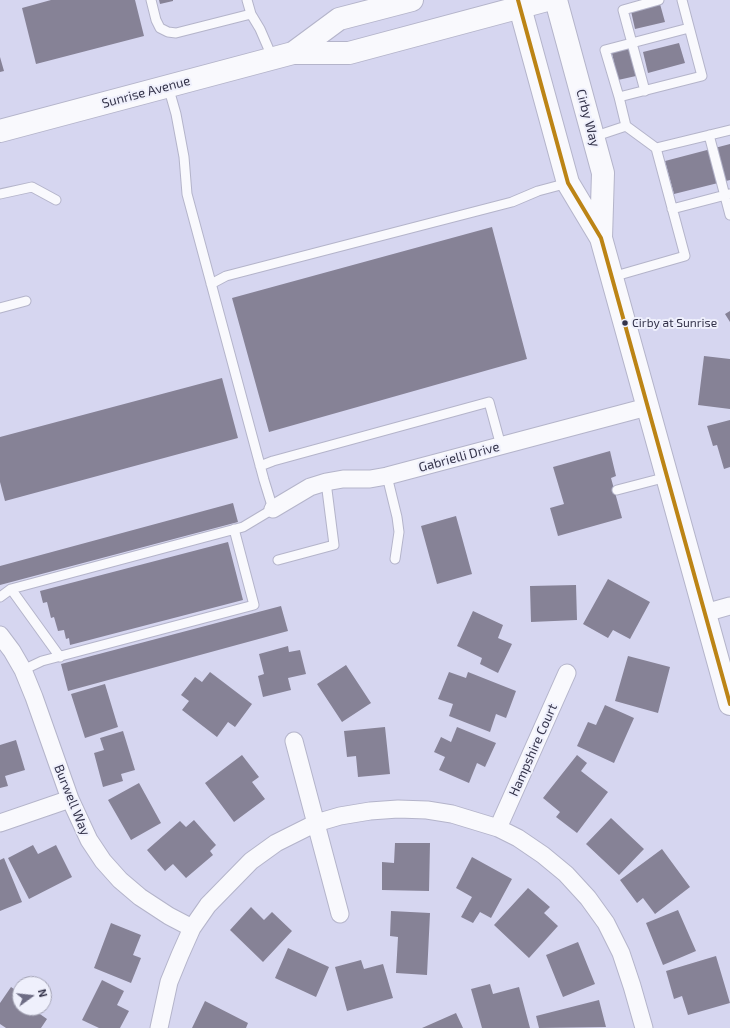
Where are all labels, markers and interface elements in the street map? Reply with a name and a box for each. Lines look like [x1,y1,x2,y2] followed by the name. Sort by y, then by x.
[100,73,192,111] street label: Sunrise Avenue
[573,87,603,149] street label: Cirby Way
[632,316,717,330] place label: Cirby at Sunrise
[620,318,630,328] marker: Cirby at Sunrise
[417,439,501,475] street label: Gabrielli Drive
[506,701,560,799] street label: Hampshire Court
[51,762,93,838] street label: Burwell Way
[12,976,52,1016] north arrow
[36,987,50,999] text: N

